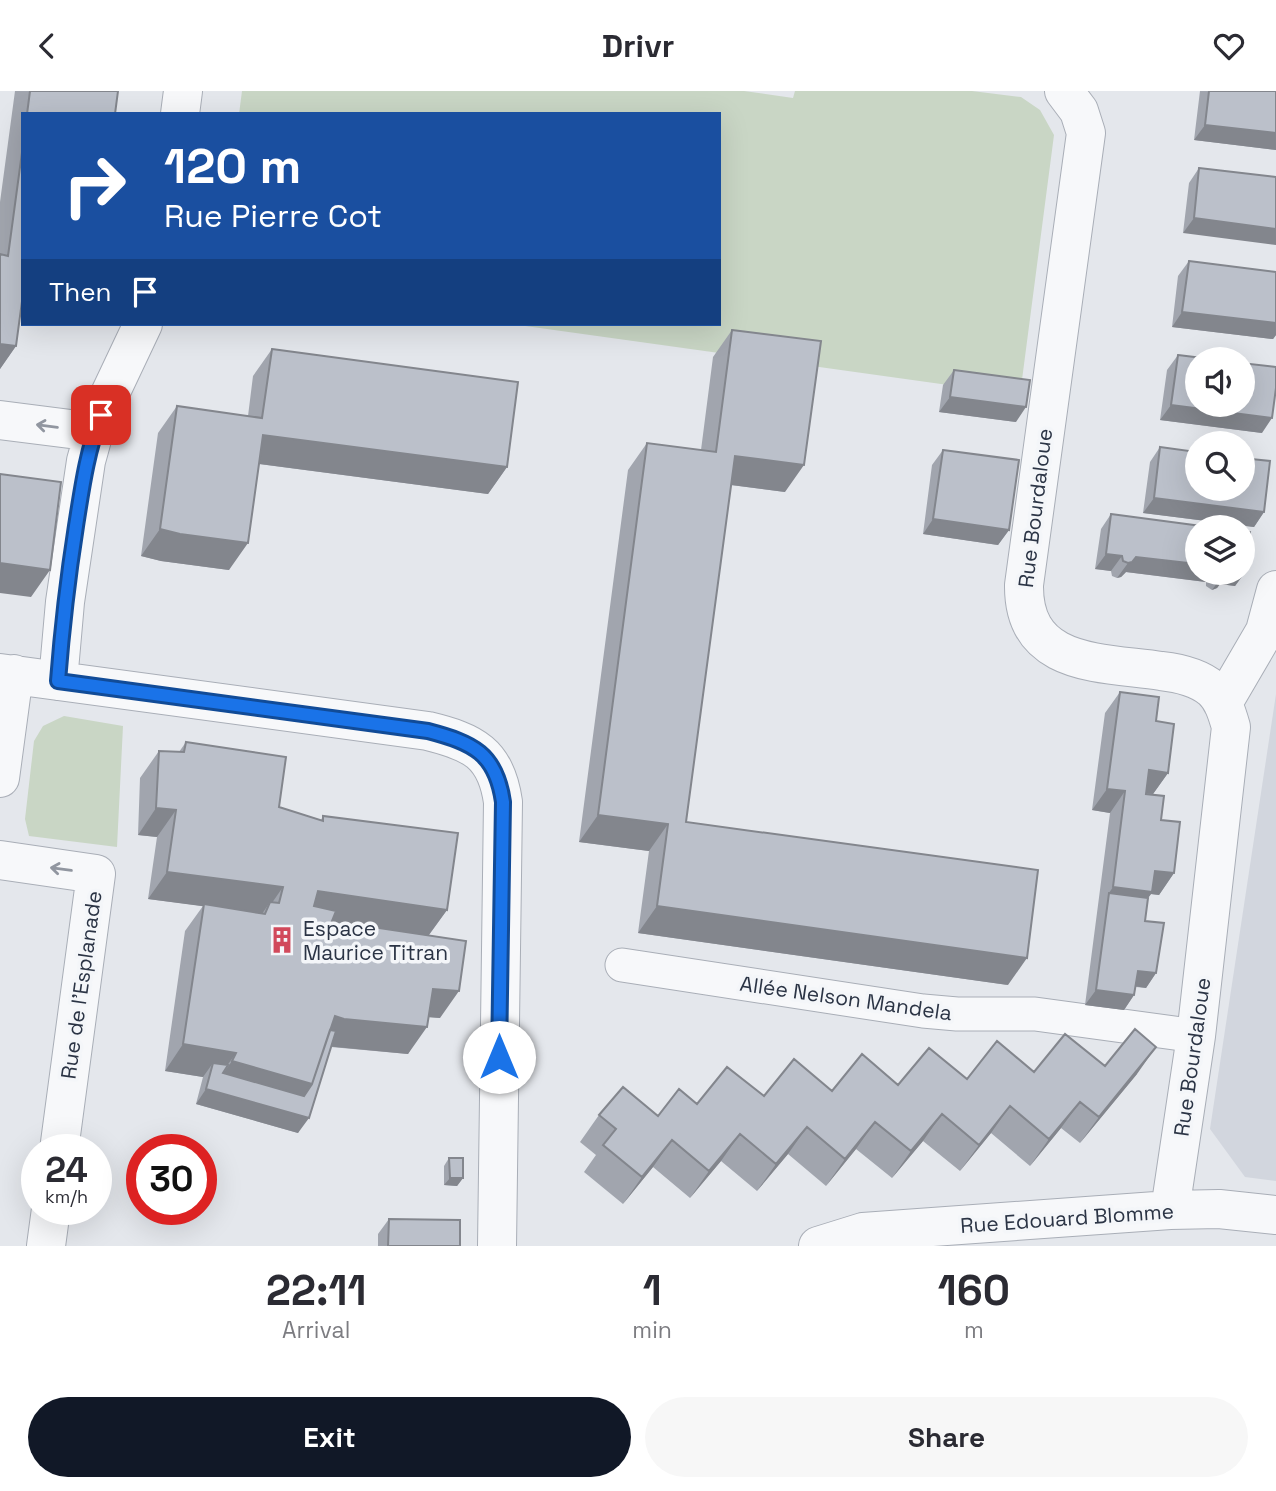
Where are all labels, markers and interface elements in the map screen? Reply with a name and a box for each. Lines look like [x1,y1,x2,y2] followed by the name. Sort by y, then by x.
[602,26,674,66] text: Drivr
[28,27,66,65] icon: back
[1210,27,1248,65] icon: heart
[164,135,301,197] text: 120 m
[49,140,140,231] icon: right
[164,196,382,236] text: Rue Pierre Cot
[126,273,164,311] icon: arrive
[49,275,112,309] text: Then
[1185,347,1255,585] map controls
[1185,347,1255,417] button: sound
[71,385,131,445] pin
[82,396,120,434] icon: arrive
[36,420,59,433] one-way arrow
[1012,427,1058,589] street label: Rue Bourdaloue
[1185,431,1255,501] button: search
[1185,515,1255,585] button: layers
[50,862,73,875] one-way arrow
[54,889,108,1081] street label: Rue de l'Esplanade
[303,915,448,966] place label: Espace Maurice Titran
[267,925,297,955] building icon: Espace Maurice Titran
[738,970,954,1026] street label: Allée Nelson Mandela
[1167,976,1217,1138] street label: Rue Bourdaloue
[462,1020,536,1094] position arrow
[126,1134,217,1225] speed limit sign: 30
[45,1148,88,1192] text: 24
[45,1185,88,1208] text: km/h
[959,1197,1175,1239] street label: Rue Edouard Blomme
[266,1264,366,1317] text: 22:11
[643,1264,662,1317] text: 1
[938,1264,1010,1317] text: 160
[282,1315,350,1345] text: Arrival
[632,1315,672,1345] text: min
[964,1315,984,1345] text: m
[28,1397,631,1477] button: Exit
[645,1397,1248,1477] button: Share

